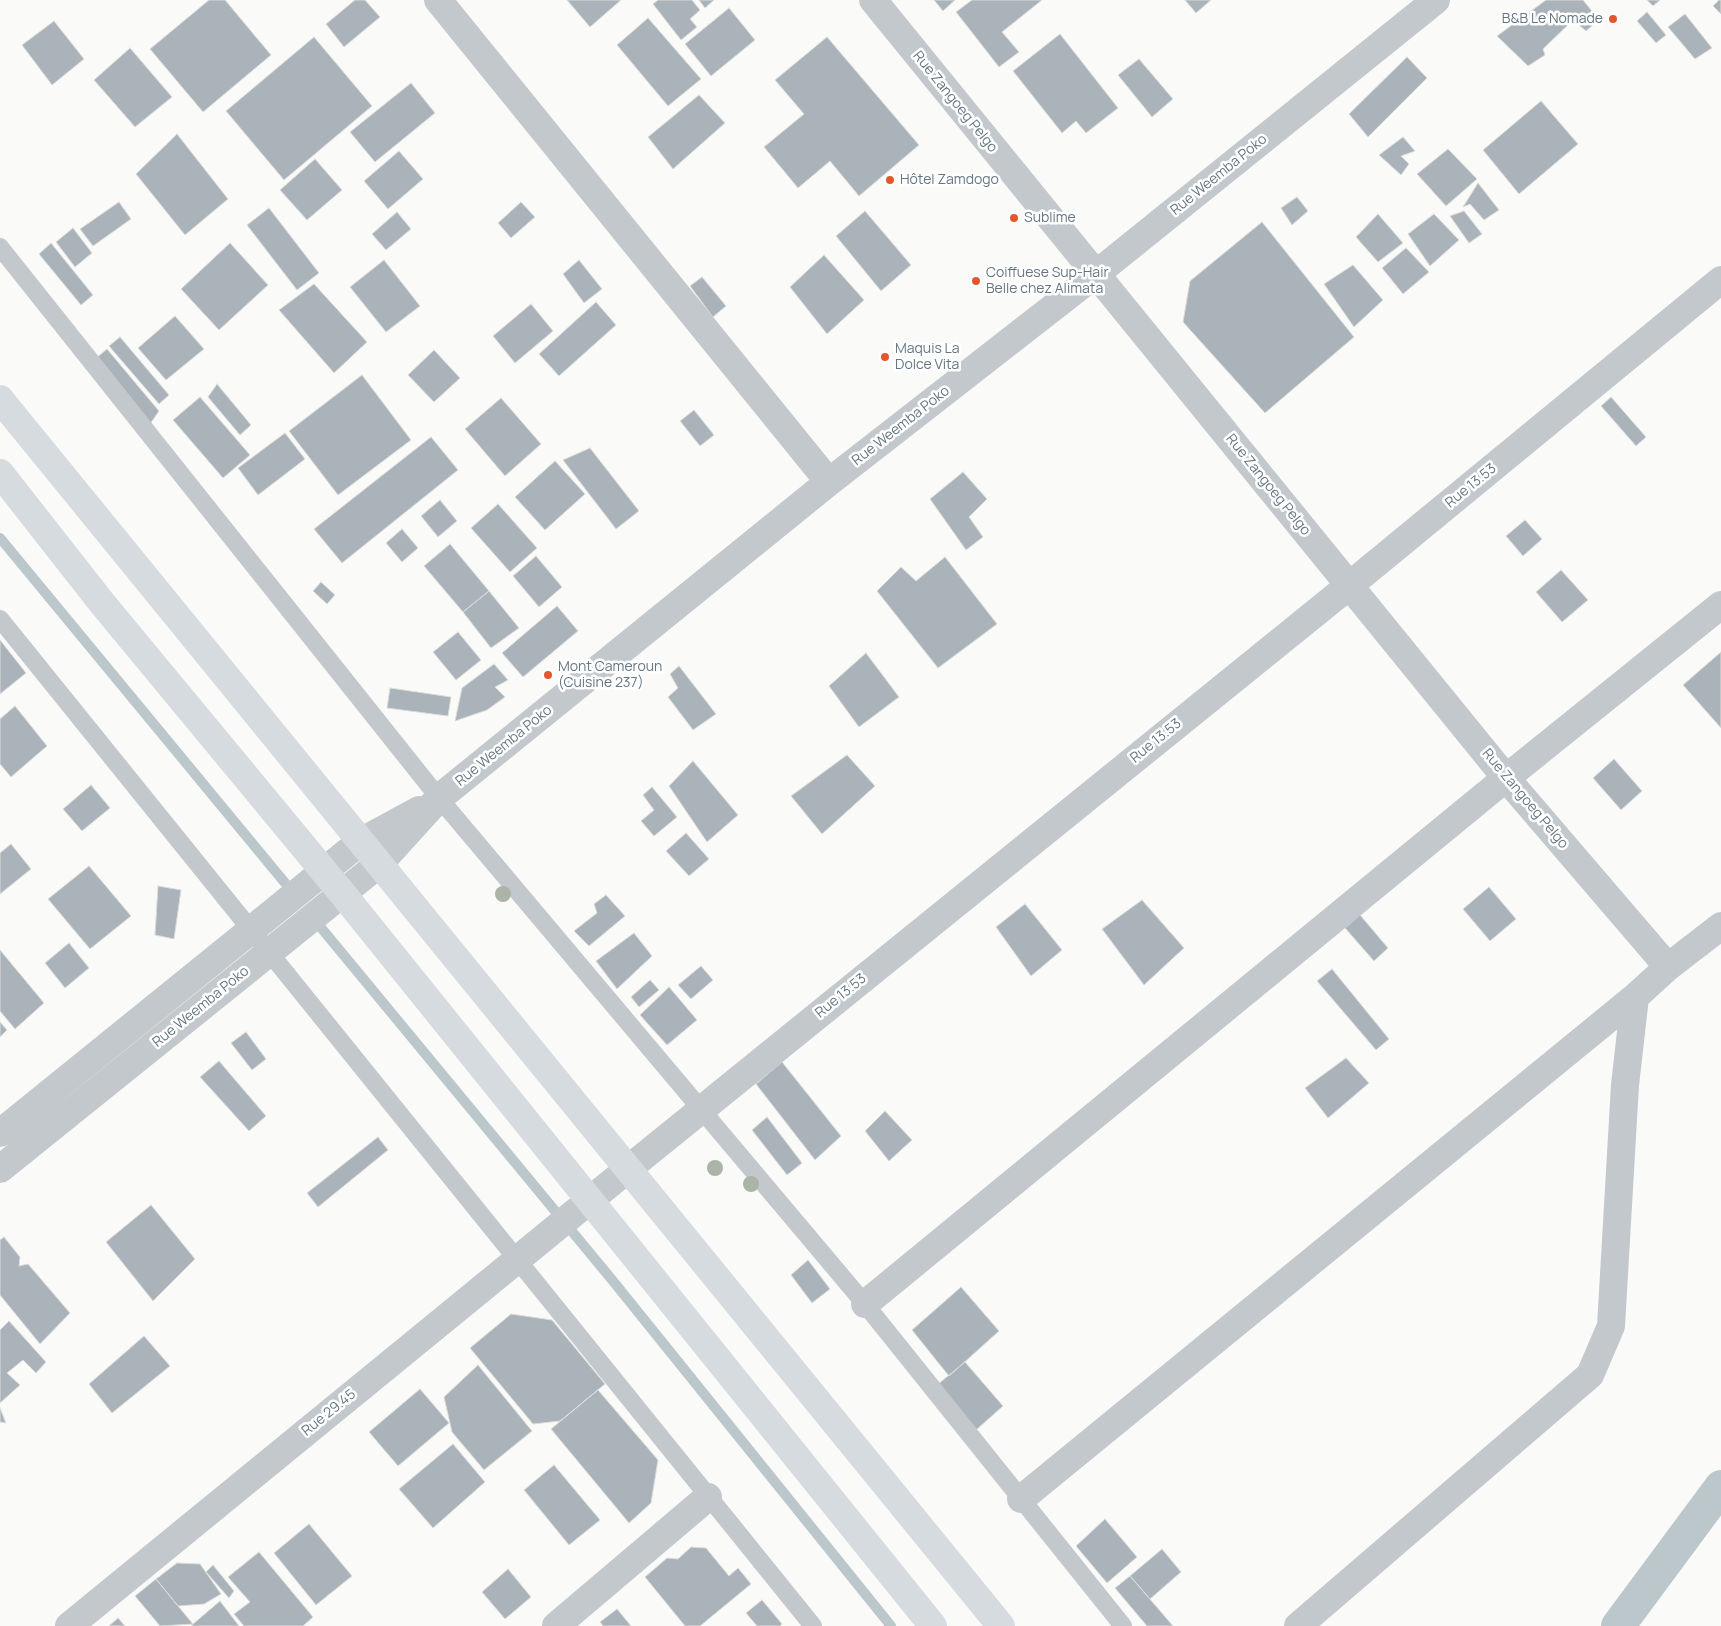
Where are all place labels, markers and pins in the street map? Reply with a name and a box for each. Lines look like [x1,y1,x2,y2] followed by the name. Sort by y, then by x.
[1502,11,1603,27] place label: B&B Le Nomade
[1607,13,1619,25] marker: B&B Le Nomade
[900,172,999,188] place label: Hôtel Zamdogo
[884,174,896,186] marker: Hôtel Zamdogo
[1024,210,1076,226] place label: Sublime
[1008,212,1020,224] marker: Sublime
[986,265,1108,298] place label: Coiffuese Sup-Hair Belle chez Alimata
[970,275,982,287] marker: Coiffuese Sup-Hair Belle chez Alimata
[895,341,959,374] place label: Maquis La Dolce Vita
[879,351,891,363] marker: Maquis La Dolce Vita
[558,659,662,692] place label: Mont Cameroun (Cuisine 237)
[542,669,554,681] marker: Mont Cameroun (Cuisine 237)

